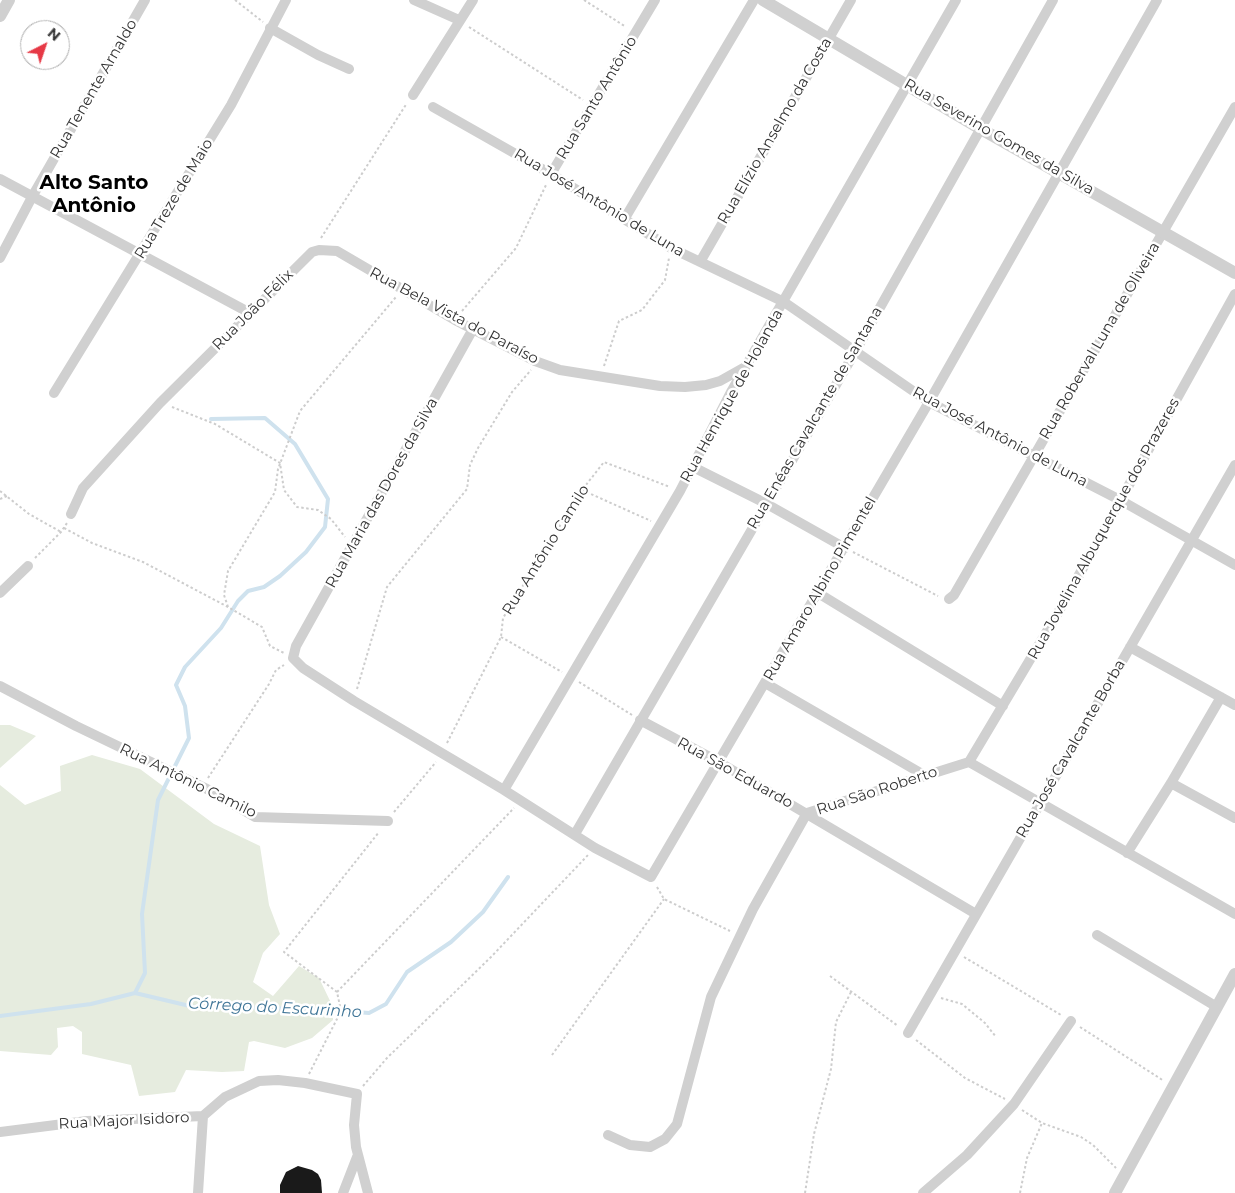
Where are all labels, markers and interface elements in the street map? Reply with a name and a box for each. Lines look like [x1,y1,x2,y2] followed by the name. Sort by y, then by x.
[47,16,141,162] street label: Rua Tenente Arnaldo
[20,20,70,70] north arrow
[44,24,64,45] text: N
[553,33,641,163] street label: Rua Santo Antônio
[714,35,836,227] street label: Rua Elízio Anselmo da Costa
[901,75,1097,199] street label: Rua Severino Gomes da Silva
[131,136,217,262] street label: Rua Treze de Maio
[511,145,687,261] street label: Rua José Antônio de Luna
[40,171,148,218] district label: Alto Santo Antônio
[1036,239,1164,443] street label: Rua Roberval Luna de Oliveira
[366,264,542,368] street label: Rua Bela Vista do Paraíso
[209,266,297,354] street label: Rua João Félix
[744,304,886,532] street label: Rua Enéas Cavalcante de Santana
[677,306,787,486] street label: Rua Henrique de Holanda
[909,383,1091,491] street label: Rua José Antônio de Luna
[322,395,442,591] street label: Rua Maria das Dores da Silva
[1024,395,1184,663] street label: Rua Jovelina Albuquerque dos Prazeres
[499,482,593,618] street label: Rua Antônio Camilo
[760,494,880,684] street label: Rua Amaro Albino Pimentel
[1013,657,1129,841] street label: Rua José Cavalcante Borba
[674,734,796,812] street label: Rua São Eduardo
[117,740,259,822] street label: Rua Antônio Camilo
[814,763,940,819] street label: Rua São Roberto
[188,994,362,1022] water label: Córrego do Escurinho
[58,1109,190,1133] street label: Rua Major Isidoro

